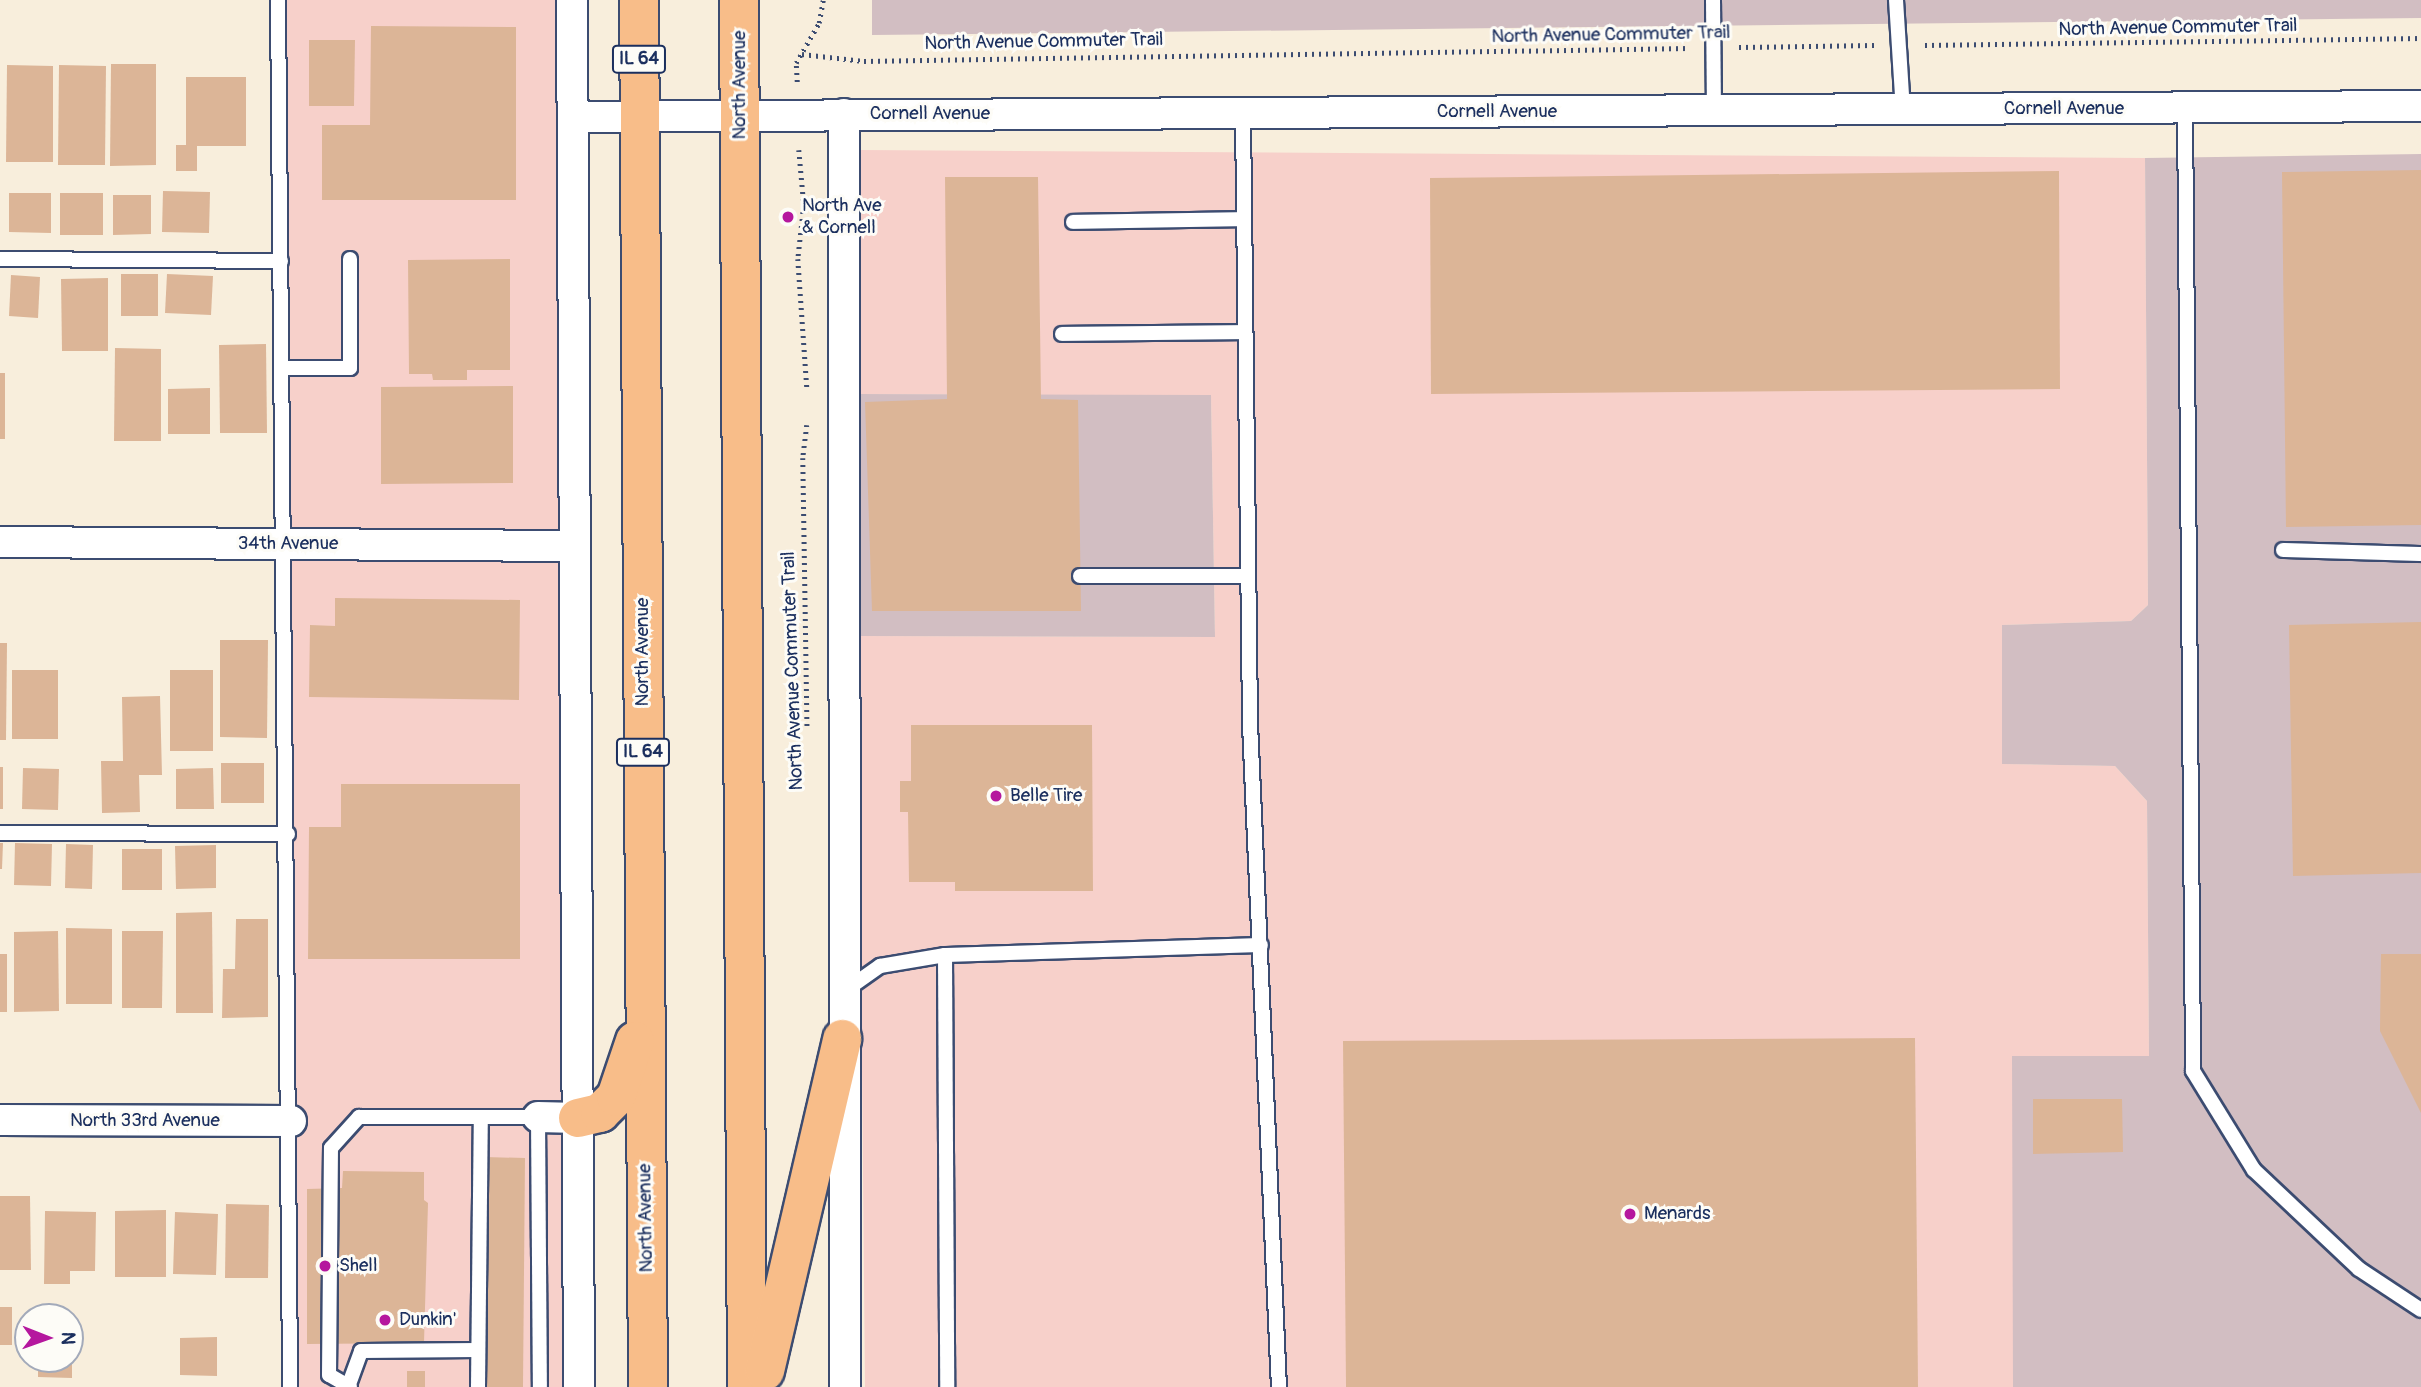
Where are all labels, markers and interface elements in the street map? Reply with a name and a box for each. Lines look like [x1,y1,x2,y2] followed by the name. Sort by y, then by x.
[2058,15,2298,41] street label: North Avenue Commuter Trail
[1491,22,1731,48] street label: North Avenue Commuter Trail
[924,29,1164,55] street label: North Avenue Commuter Trail
[729,31,751,139] street label: North Avenue
[611,44,667,74] road number: IL 64
[2004,98,2124,120] street label: Cornell Avenue
[1437,101,1557,123] street label: Cornell Avenue
[870,103,990,125] street label: Cornell Avenue
[802,195,882,239] place label: North Ave & Cornell
[780,209,796,225] marker: North Ave & Cornell
[238,533,338,555] street label: 34th Avenue
[777,551,809,791] street label: North Avenue Commuter Trail
[632,598,654,706] street label: North Avenue
[615,738,671,766] road number: IL 64
[1010,785,1082,807] place label: Belle Tire
[988,788,1004,804] marker: Belle Tire
[70,1110,220,1132] street label: North 33rd Avenue
[634,1163,658,1273] street label: North Avenue
[1644,1203,1710,1225] place label: Menards
[1622,1206,1638,1222] marker: Menards
[339,1255,377,1277] place label: Shell
[317,1258,333,1274] marker: Shell
[14,1303,84,1373] north arrow
[399,1309,456,1331] place label: Dunkin'
[377,1312,393,1328] marker: Dunkin'
[56,1332,80,1345] text: N

